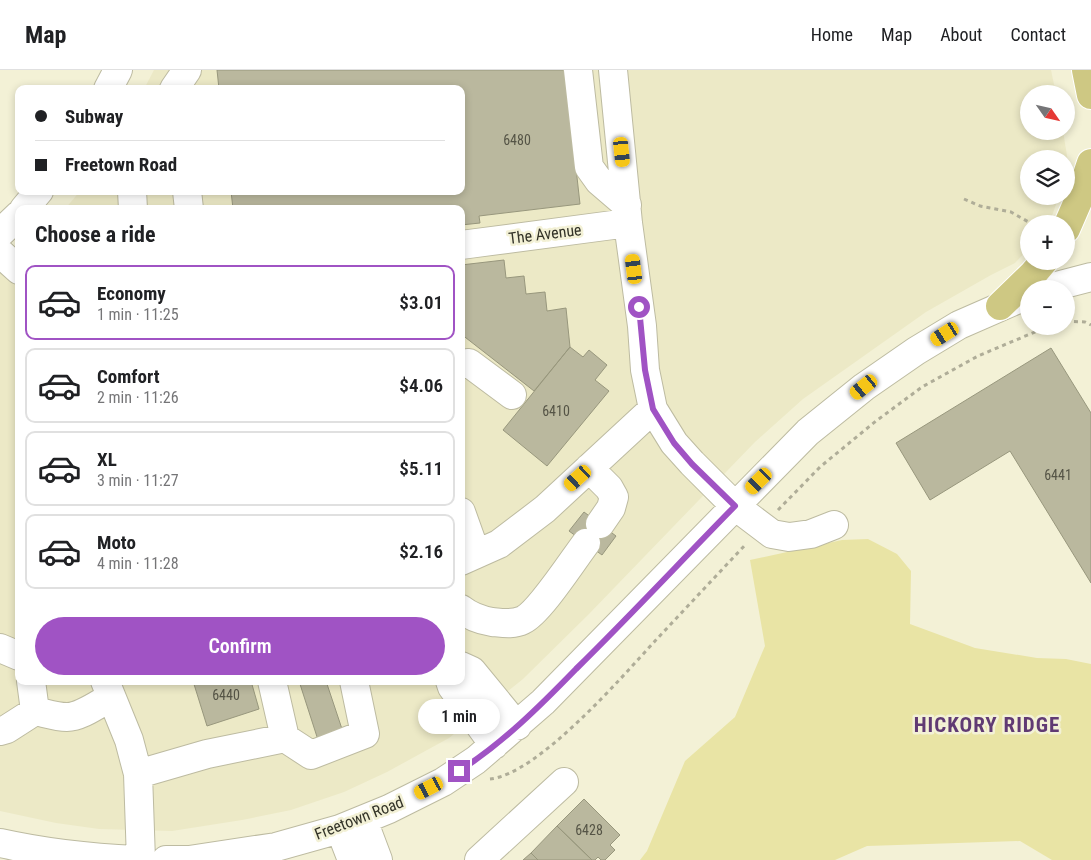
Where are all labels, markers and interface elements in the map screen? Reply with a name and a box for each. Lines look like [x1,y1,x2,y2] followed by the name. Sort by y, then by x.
[25,21,66,49] text: Map
[811,24,853,45] text: Home
[881,24,912,45] text: Map
[940,24,982,45] text: About
[1010,24,1066,45] text: Contact
[1020,85,1075,140] north arrow
[1020,85,1075,335] map controls
[65,105,123,128] text: Subway
[503,132,531,148] house number: 6480
[612,136,631,168] car
[1020,150,1075,205] button: layers
[65,153,177,176] text: Freetown Road
[1020,215,1075,270] button: +
[507,220,583,248] street label: The Avenue
[35,222,156,247] text: Choose a ride
[624,253,643,285] car
[37,280,82,325] icon: car
[1020,280,1075,335] button: −
[97,282,166,305] text: Economy
[399,291,443,314] text: $3.01
[628,296,650,318] route start
[97,305,179,324] text: 1 min · 11:25
[928,320,961,348] car
[37,363,82,408] icon: car
[97,365,160,388] text: Comfort
[847,372,880,402] car
[399,374,443,397] text: $4.06
[97,388,179,407] text: 2 min · 11:26
[542,403,570,419] house number: 6410
[37,446,82,491] icon: car
[97,448,117,471] text: XL
[399,457,443,480] text: $5.11
[561,462,594,494] car
[743,465,774,497] car
[1044,467,1072,483] house number: 6441
[97,471,179,490] text: 3 min · 11:27
[37,529,82,574] icon: car
[97,531,136,554] text: Moto
[399,540,443,563] text: $2.16
[97,554,179,573] text: 4 min · 11:28
[35,617,445,675] button: Confirm
[212,687,240,703] house number: 6440
[418,698,500,734] callout: 1 min
[441,707,477,726] text: 1 min
[914,713,1060,737] district label: HICKORY RIDGE
[448,760,470,782] route end
[412,775,445,801] car
[312,792,406,844] street label: Freetown Road
[575,822,603,838] house number: 6428

